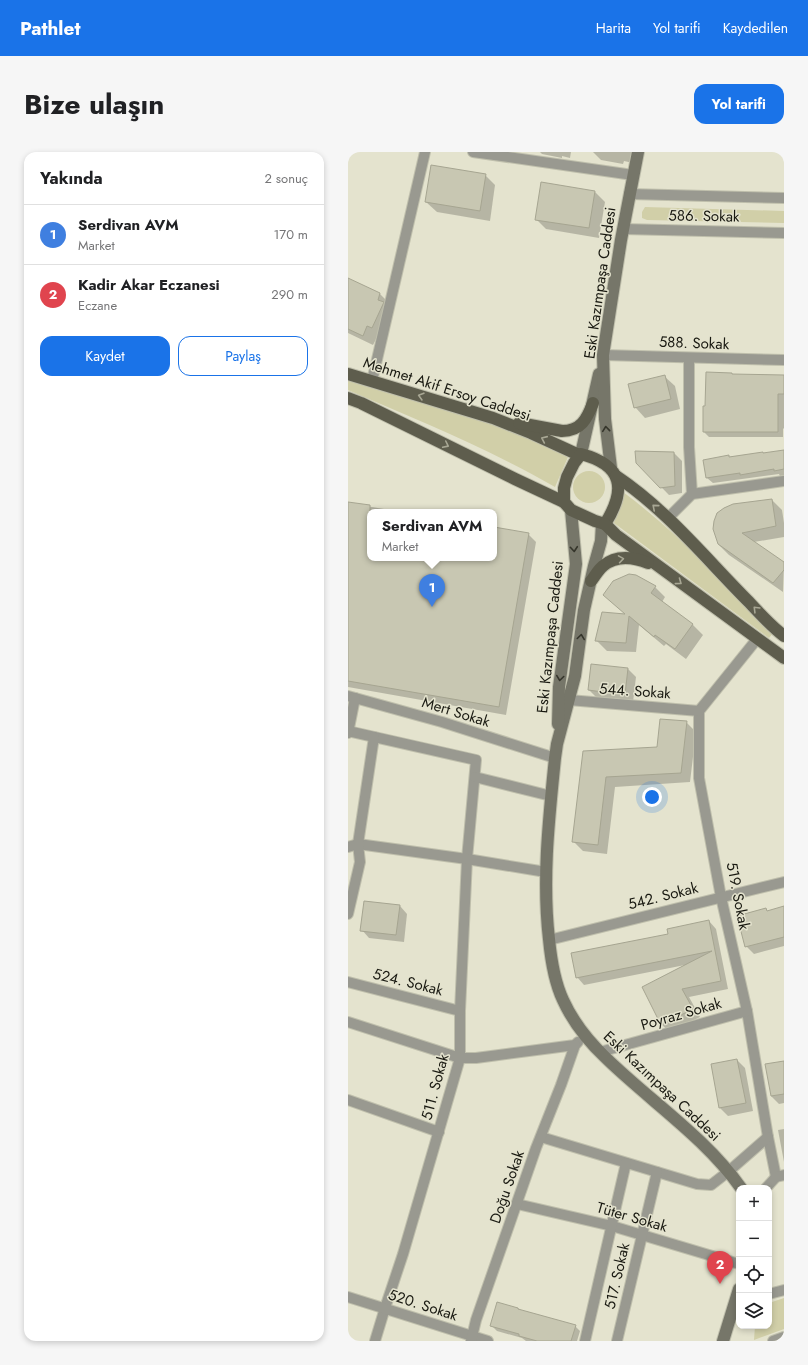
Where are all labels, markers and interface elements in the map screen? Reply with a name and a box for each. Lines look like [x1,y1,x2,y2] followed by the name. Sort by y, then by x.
[20,15,80,42] text: Pathlet
[596,18,631,38] text: Harita
[653,18,701,38] text: Yol tarifi
[723,18,788,38] text: Kaydedilen
[24,84,164,125] text: Bize ulaşın
[694,84,784,124] button: Yol tarifi
[40,166,103,190] text: Yakında
[265,169,308,188] text: 2 sonuç
[668,204,740,228] street label: 586. Sokak
[578,206,622,360] street label: Eski Kazımpaşa Caddesi
[78,214,179,236] text: Serdivan AVM
[50,225,56,244] text: 1
[273,225,308,244] text: 170 m
[78,236,115,255] text: Market
[78,274,220,296] text: Kadir Akar Eczanesi
[49,285,57,304] text: 2
[271,285,308,304] text: 290 m
[78,296,117,315] text: Eczane
[658,331,730,355] street label: 588. Sokak
[40,336,170,376] button: Kaydet
[178,336,308,376] button: Paylaş
[360,351,534,427] street label: Mehmet Akif Ersoy Caddesi
[418,392,425,401] one-way arrow
[602,426,611,432] one-way arrow
[540,436,548,444] one-way arrow
[442,440,450,448] one-way arrow
[652,504,660,512] one-way arrow
[367,509,497,561] popup
[382,515,482,537] text: Serdivan AVM
[382,537,418,556] text: Market
[570,546,579,552] one-way arrow
[618,555,624,564] one-way arrow
[531,560,569,714] street label: Eski Kazımpaşa Caddesi
[419,574,445,607] pin: 1
[675,577,682,584] one-way arrow
[753,607,761,614] one-way arrow
[576,634,585,640] one-way arrow
[556,675,565,681] one-way arrow
[598,678,672,705] street label: 544. Sokak
[419,691,493,733] street label: Mert Sokak
[642,787,662,807] your location
[721,860,755,932] street label: 519. Sokak
[626,877,701,915] street label: 542. Sokak
[371,963,446,1001] street label: 524. Sokak
[638,992,724,1036] street label: Poyraz Sokak
[598,1026,726,1146] street label: Eski Kazımpaşa Caddesi
[416,1051,454,1123] street label: 511. Sokak
[484,1147,530,1227] street label: Doğu Sokak
[736,1185,772,1329] map controls
[736,1185,772,1221] button: +
[594,1196,670,1238] street label: Tüter Sokak
[736,1221,772,1257] button: −
[599,1240,635,1311] street label: 517. Sokak
[707,1251,733,1284] pin: 2
[736,1257,772,1293] button: locate
[385,1283,461,1327] street label: 520. Sokak
[736,1293,772,1329] button: layers

